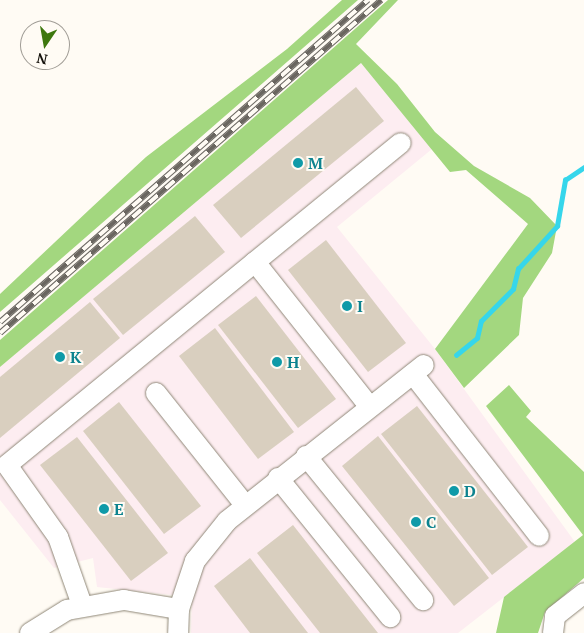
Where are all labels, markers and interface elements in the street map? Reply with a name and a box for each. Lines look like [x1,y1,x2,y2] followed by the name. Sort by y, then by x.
[20,20,70,70] north arrow
[35,49,49,70] text: N
[308,153,323,173] place label: M
[292,157,304,169] marker: M
[357,296,363,316] place label: I
[341,300,353,312] marker: I
[70,347,81,367] place label: K
[54,351,66,363] marker: K
[287,352,299,372] place label: H
[271,356,283,368] marker: H
[464,481,476,501] place label: D
[448,485,460,497] marker: D
[114,499,124,519] place label: E
[98,503,110,515] marker: E
[426,512,436,532] place label: C
[410,516,422,528] marker: C

